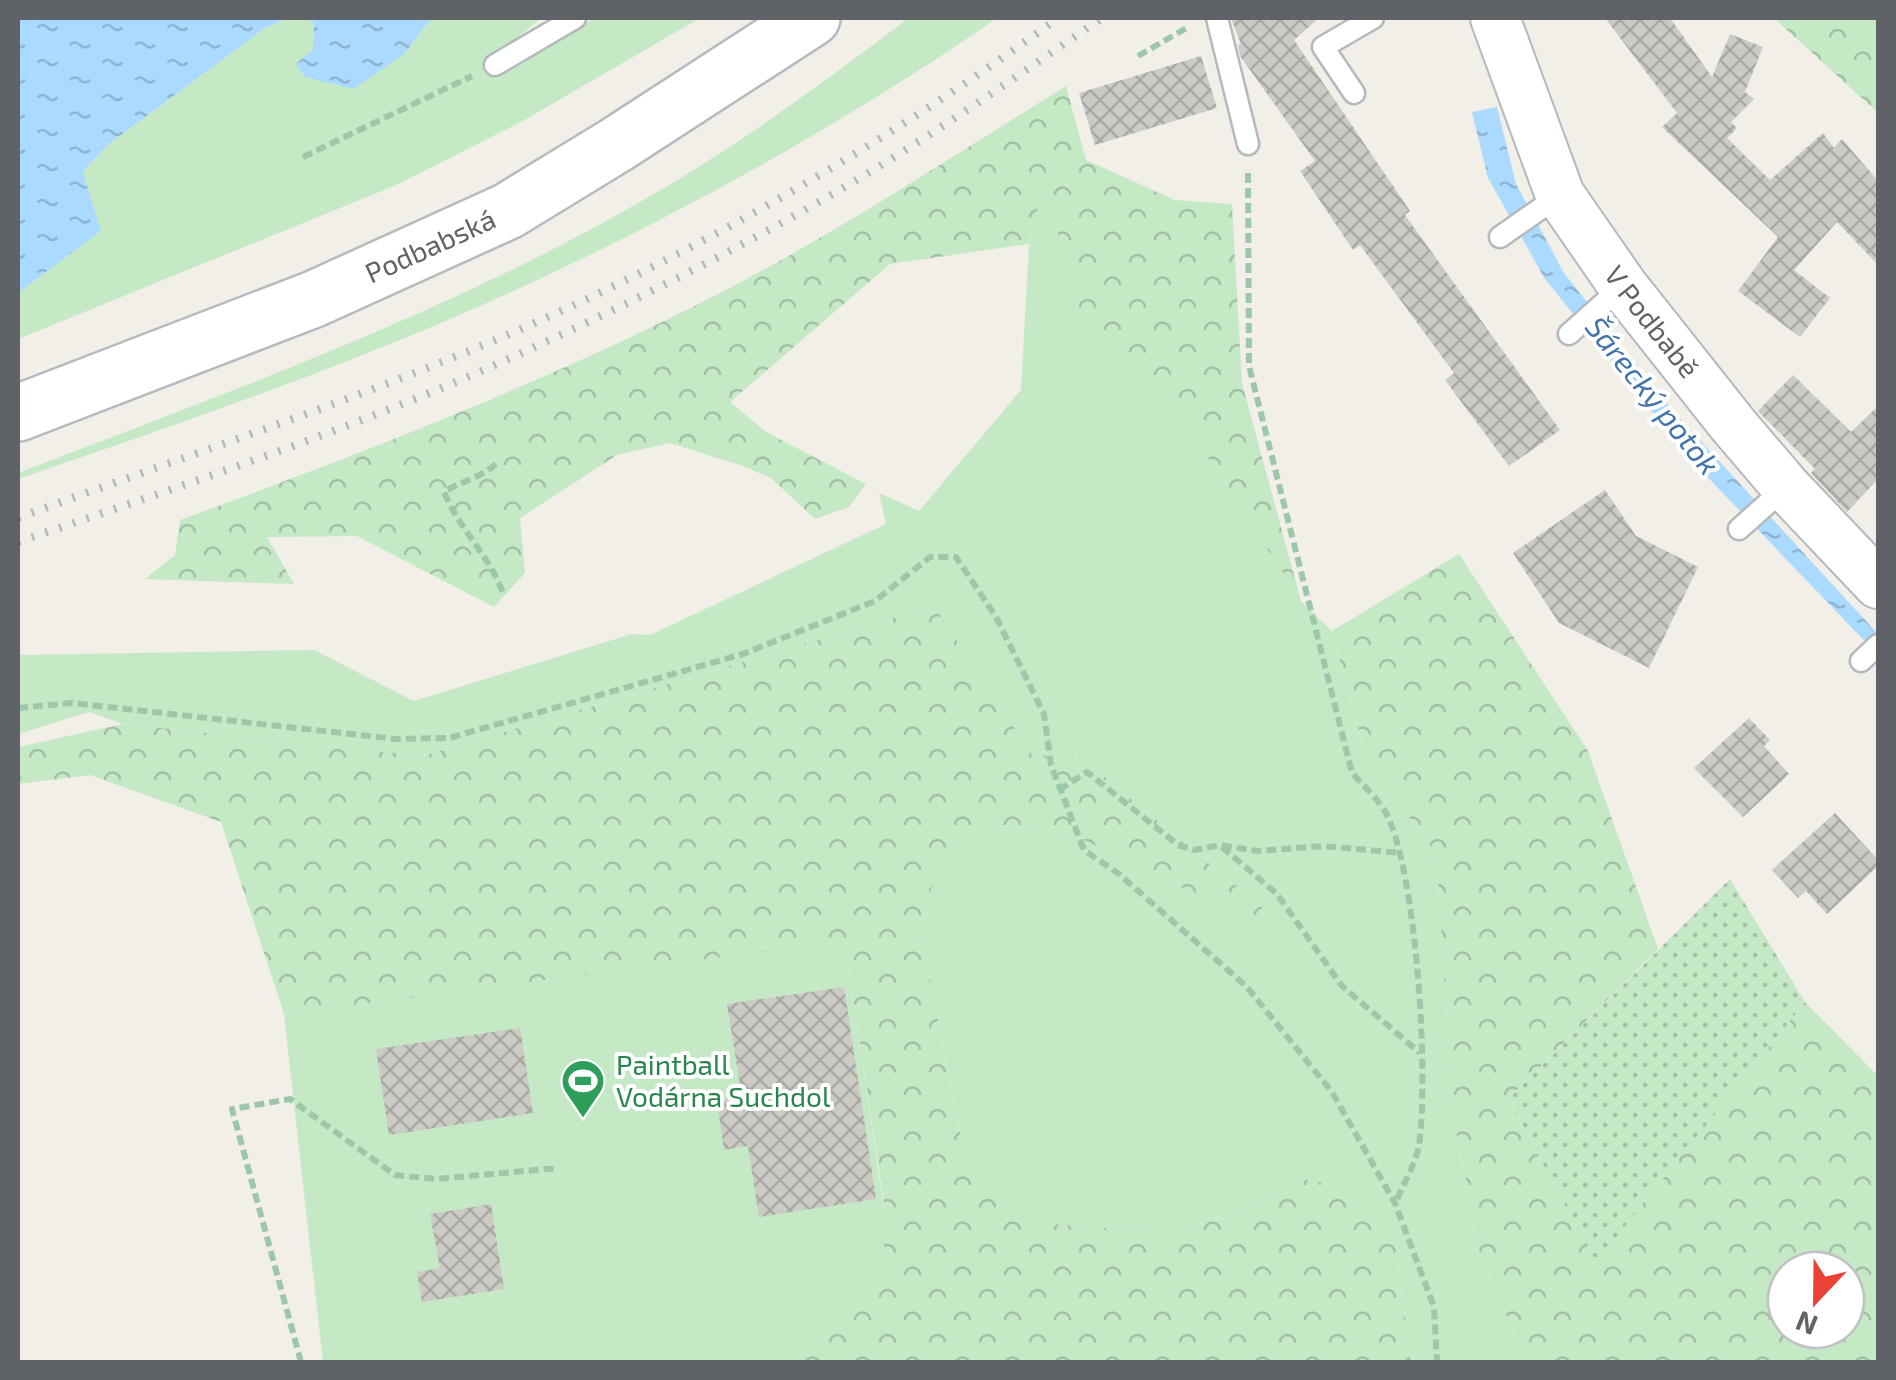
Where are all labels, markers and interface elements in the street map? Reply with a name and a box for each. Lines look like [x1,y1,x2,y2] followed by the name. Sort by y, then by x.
[359,201,501,290] street label: Podbabská
[1598,259,1707,384] street label: V Podbabě
[1578,309,1728,482] water label: Šárecký potok
[616,1047,831,1113] place label: Paintball Vodárna Suchdol
[560,1058,606,1119] sports icon: Paintball Vodárna Suchdol
[1766,1250,1866,1350] north arrow
[1791,1305,1822,1344] text: N

